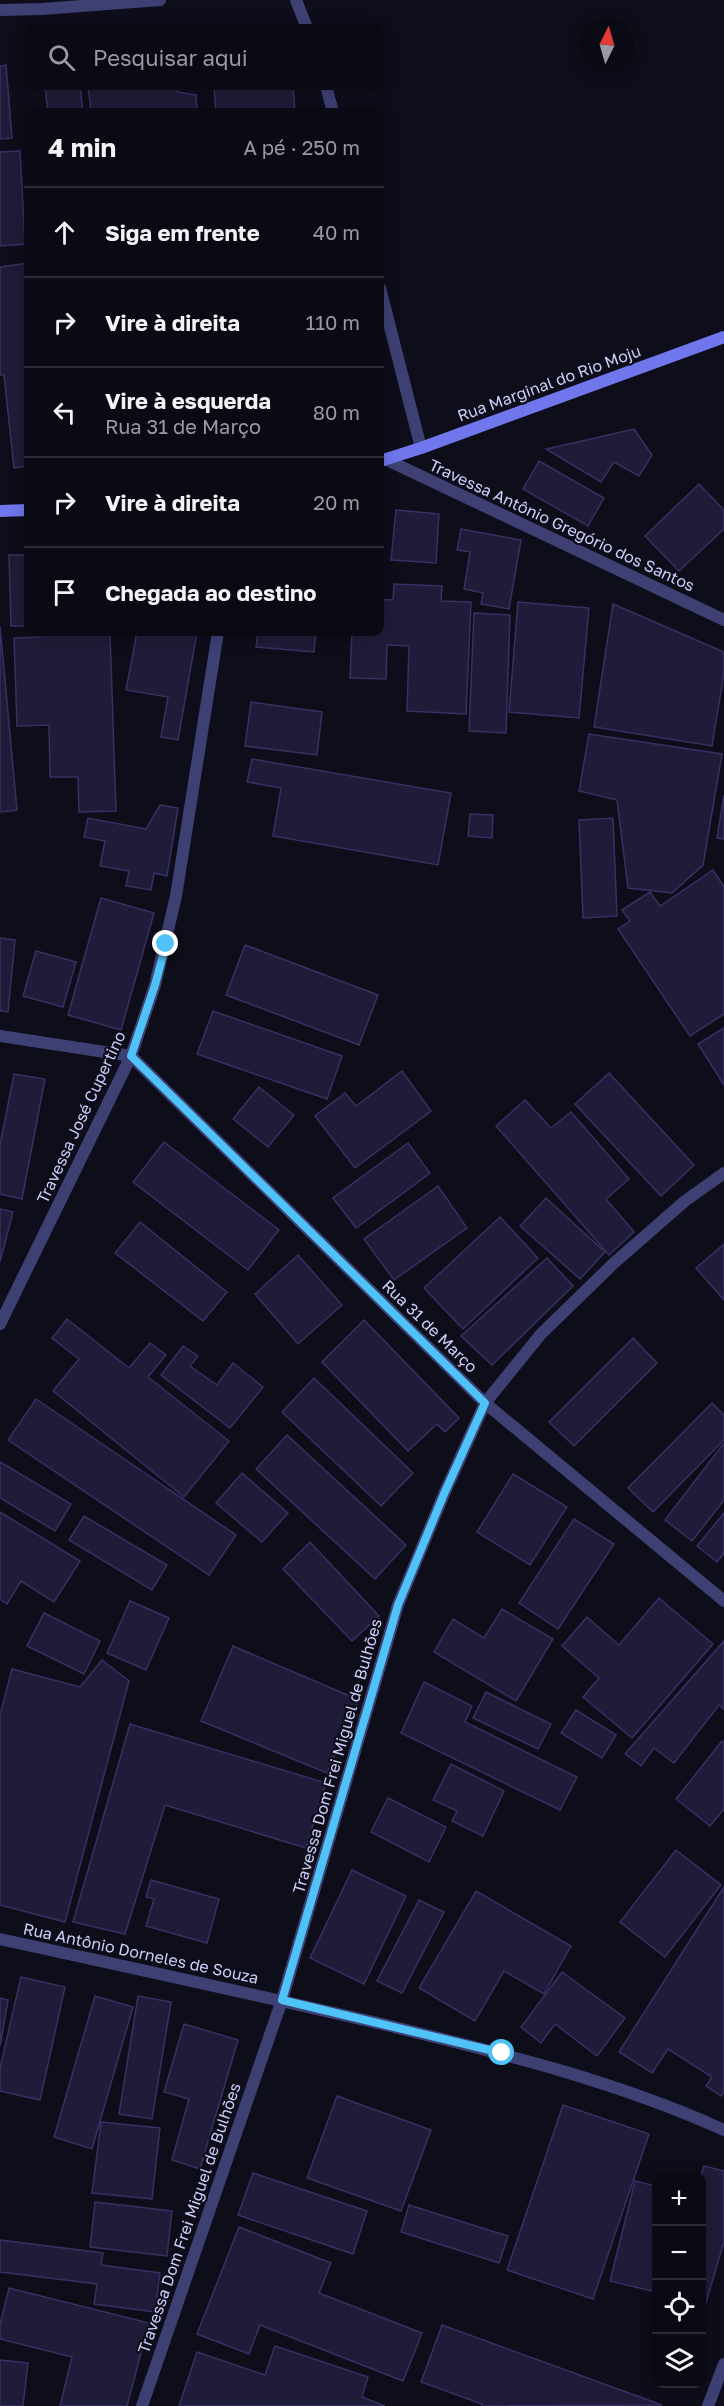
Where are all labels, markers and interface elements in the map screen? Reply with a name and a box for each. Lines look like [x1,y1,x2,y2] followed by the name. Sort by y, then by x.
[580,18,634,72] north arrow
[24,24,384,90] search box
[45,41,78,74] icon: search
[93,44,248,71] text: Pesquisar aqui
[48,132,116,163] text: 4 min
[243,135,360,159] text: A pé · 250 m
[48,216,81,249] icon: ahead
[105,219,260,246] text: Siga em frente
[313,220,360,244] text: 40 m
[48,306,81,339] icon: right
[105,309,240,336] text: Vire à direita
[306,310,360,334] text: 110 m
[455,340,643,426] street label: Rua Marginal do Rio Moju
[105,387,271,414] text: Vire à esquerda
[48,396,81,429] icon: left
[313,400,360,424] text: 80 m
[105,414,261,438] text: Rua 31 de Março
[426,454,698,596] street label: Travessa Antônio Gregório dos Santos
[48,486,81,519] icon: right
[105,489,240,516] text: Vire à direita
[313,490,360,514] text: 20 m
[48,576,81,609] icon: arrive
[105,579,317,606] text: Chegada ao destino
[152,930,178,956] route end
[32,1028,130,1206] street label: Travessa José Cupertino
[378,1275,482,1377] street label: Rua 31 de Março
[288,1616,386,1896] street label: Travessa Dom Frei Miguel de Bulhões
[21,1918,261,1988] street label: Rua Antônio Dorneles de Souza
[488,2039,514,2065] route start
[133,2080,245,2356] street label: Travessa Dom Frei Miguel de Bulhões
[652,2172,706,2388] map controls
[652,2172,706,2226] button: +
[652,2226,706,2280] button: −
[652,2280,706,2334] button: locate
[652,2334,706,2388] button: layers

